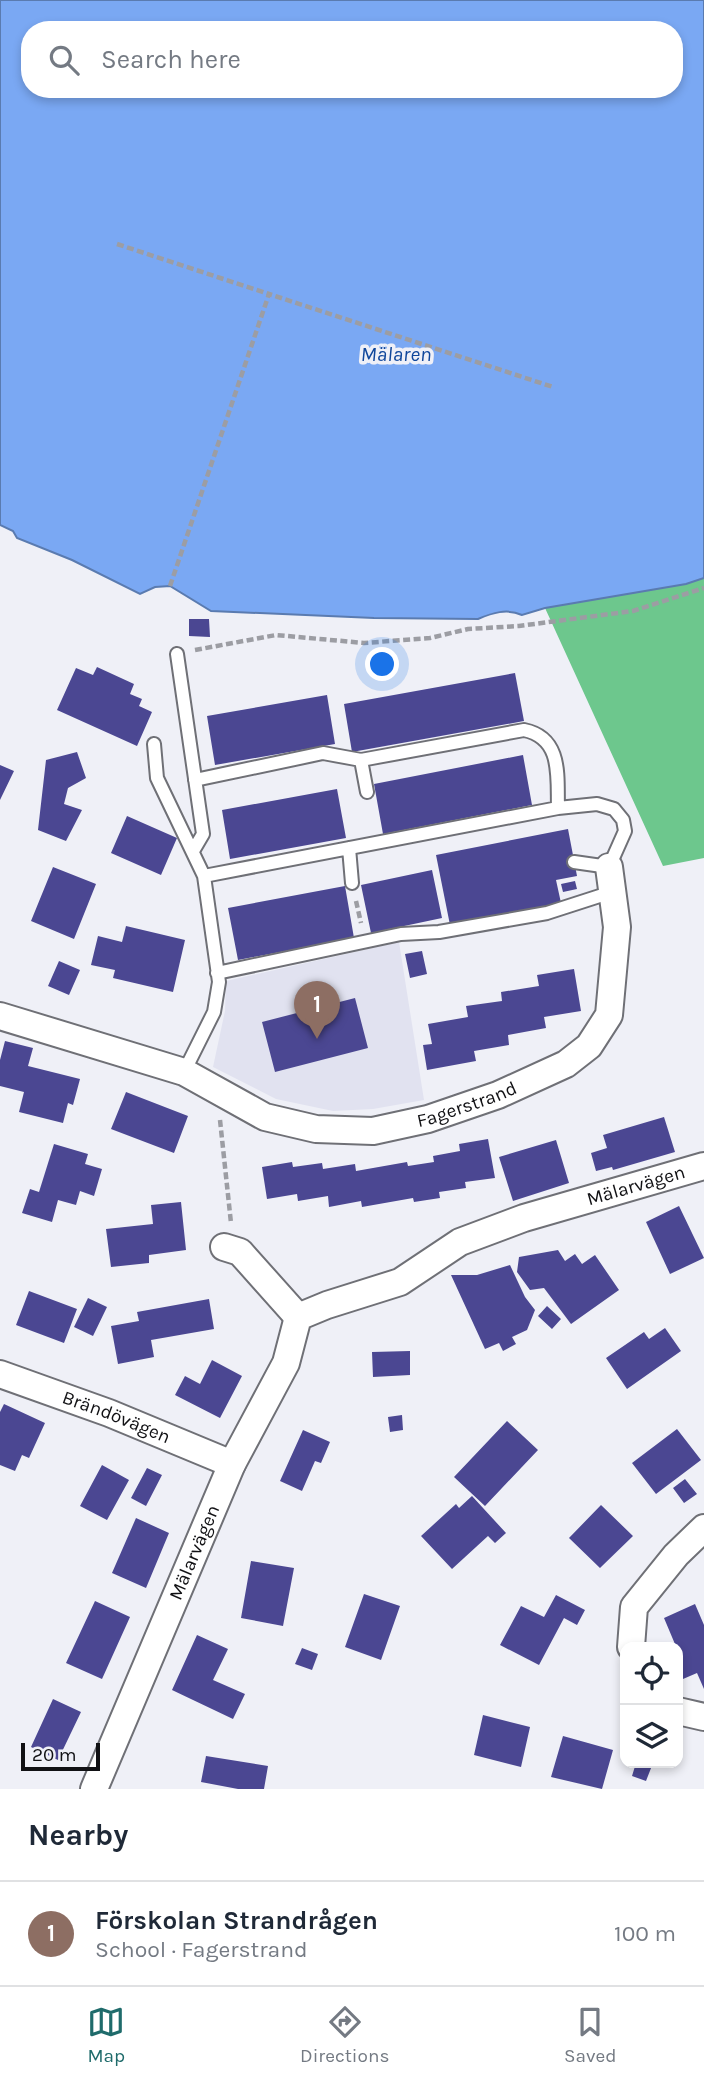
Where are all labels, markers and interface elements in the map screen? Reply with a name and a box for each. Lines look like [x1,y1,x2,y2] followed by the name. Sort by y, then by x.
[21,21,683,98] search box
[45,41,83,79] icon: search
[101,44,241,75] text: Search here
[361,342,431,366] water label: Mälaren
[365,647,399,681] your location
[294,981,340,1039] pin: 1
[415,1077,520,1132] street label: Fagerstrand
[584,1161,688,1210] street label: Mälarvägen
[59,1386,174,1448] street label: Brändövägen
[165,1502,224,1603] street label: Mälarvägen
[620,1642,683,1768] map controls
[620,1642,683,1705] button: locate
[620,1705,683,1768] button: layers
[21,1740,100,1772] scale bar
[32,1744,77,1766] text: 20 m
[28,1817,128,1853] text: Nearby
[95,1905,378,1936] text: Förskolan Strandrågen
[47,1920,55,1947] text: 1
[614,1920,676,1947] text: 100 m
[95,1936,308,1963] text: School · Fagerstrand
[87,2003,125,2067] tab: Map
[300,2003,389,2067] tab: Directions
[564,2003,617,2067] tab: Saved

